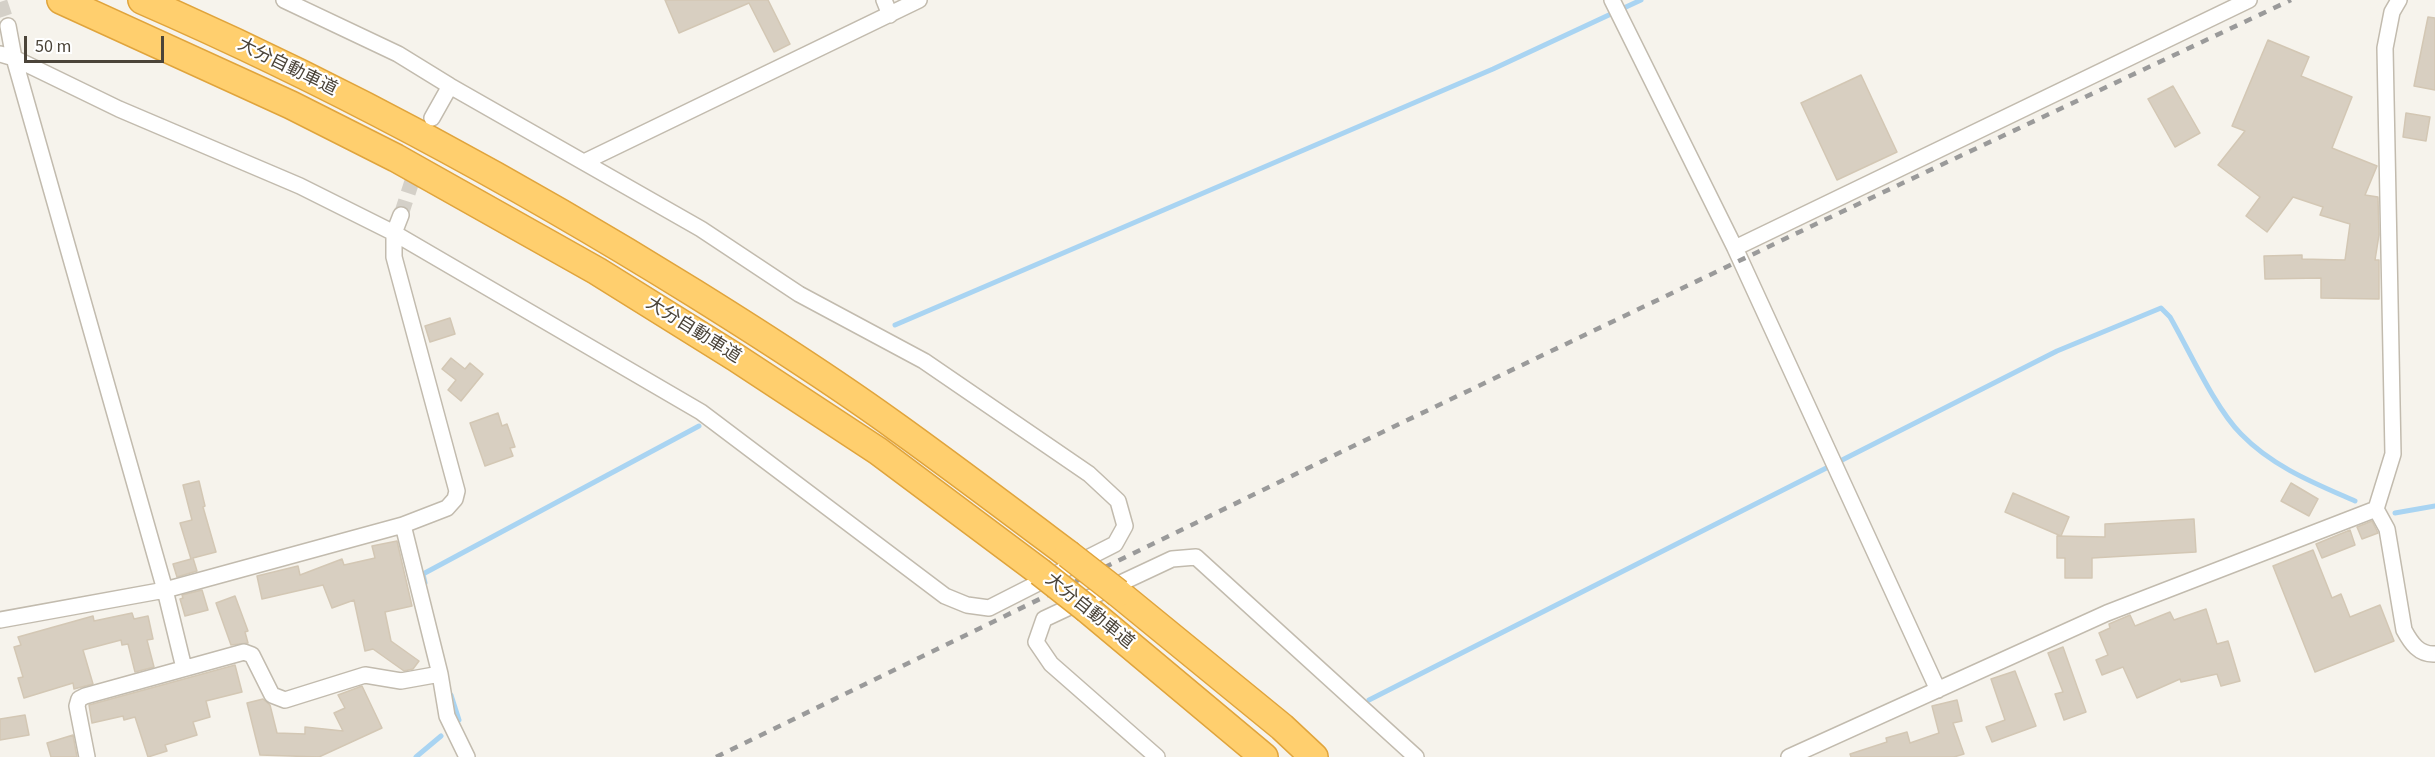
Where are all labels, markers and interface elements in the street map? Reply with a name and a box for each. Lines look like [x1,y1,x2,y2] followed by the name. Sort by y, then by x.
[27,24,166,62] scale bar
[35,34,71,59] text: 50 m
[234,35,340,101] street label: 大分自動車道
[641,293,745,369] street label: 大分自動車道
[1040,570,1138,654] street label: 大分自動車道

